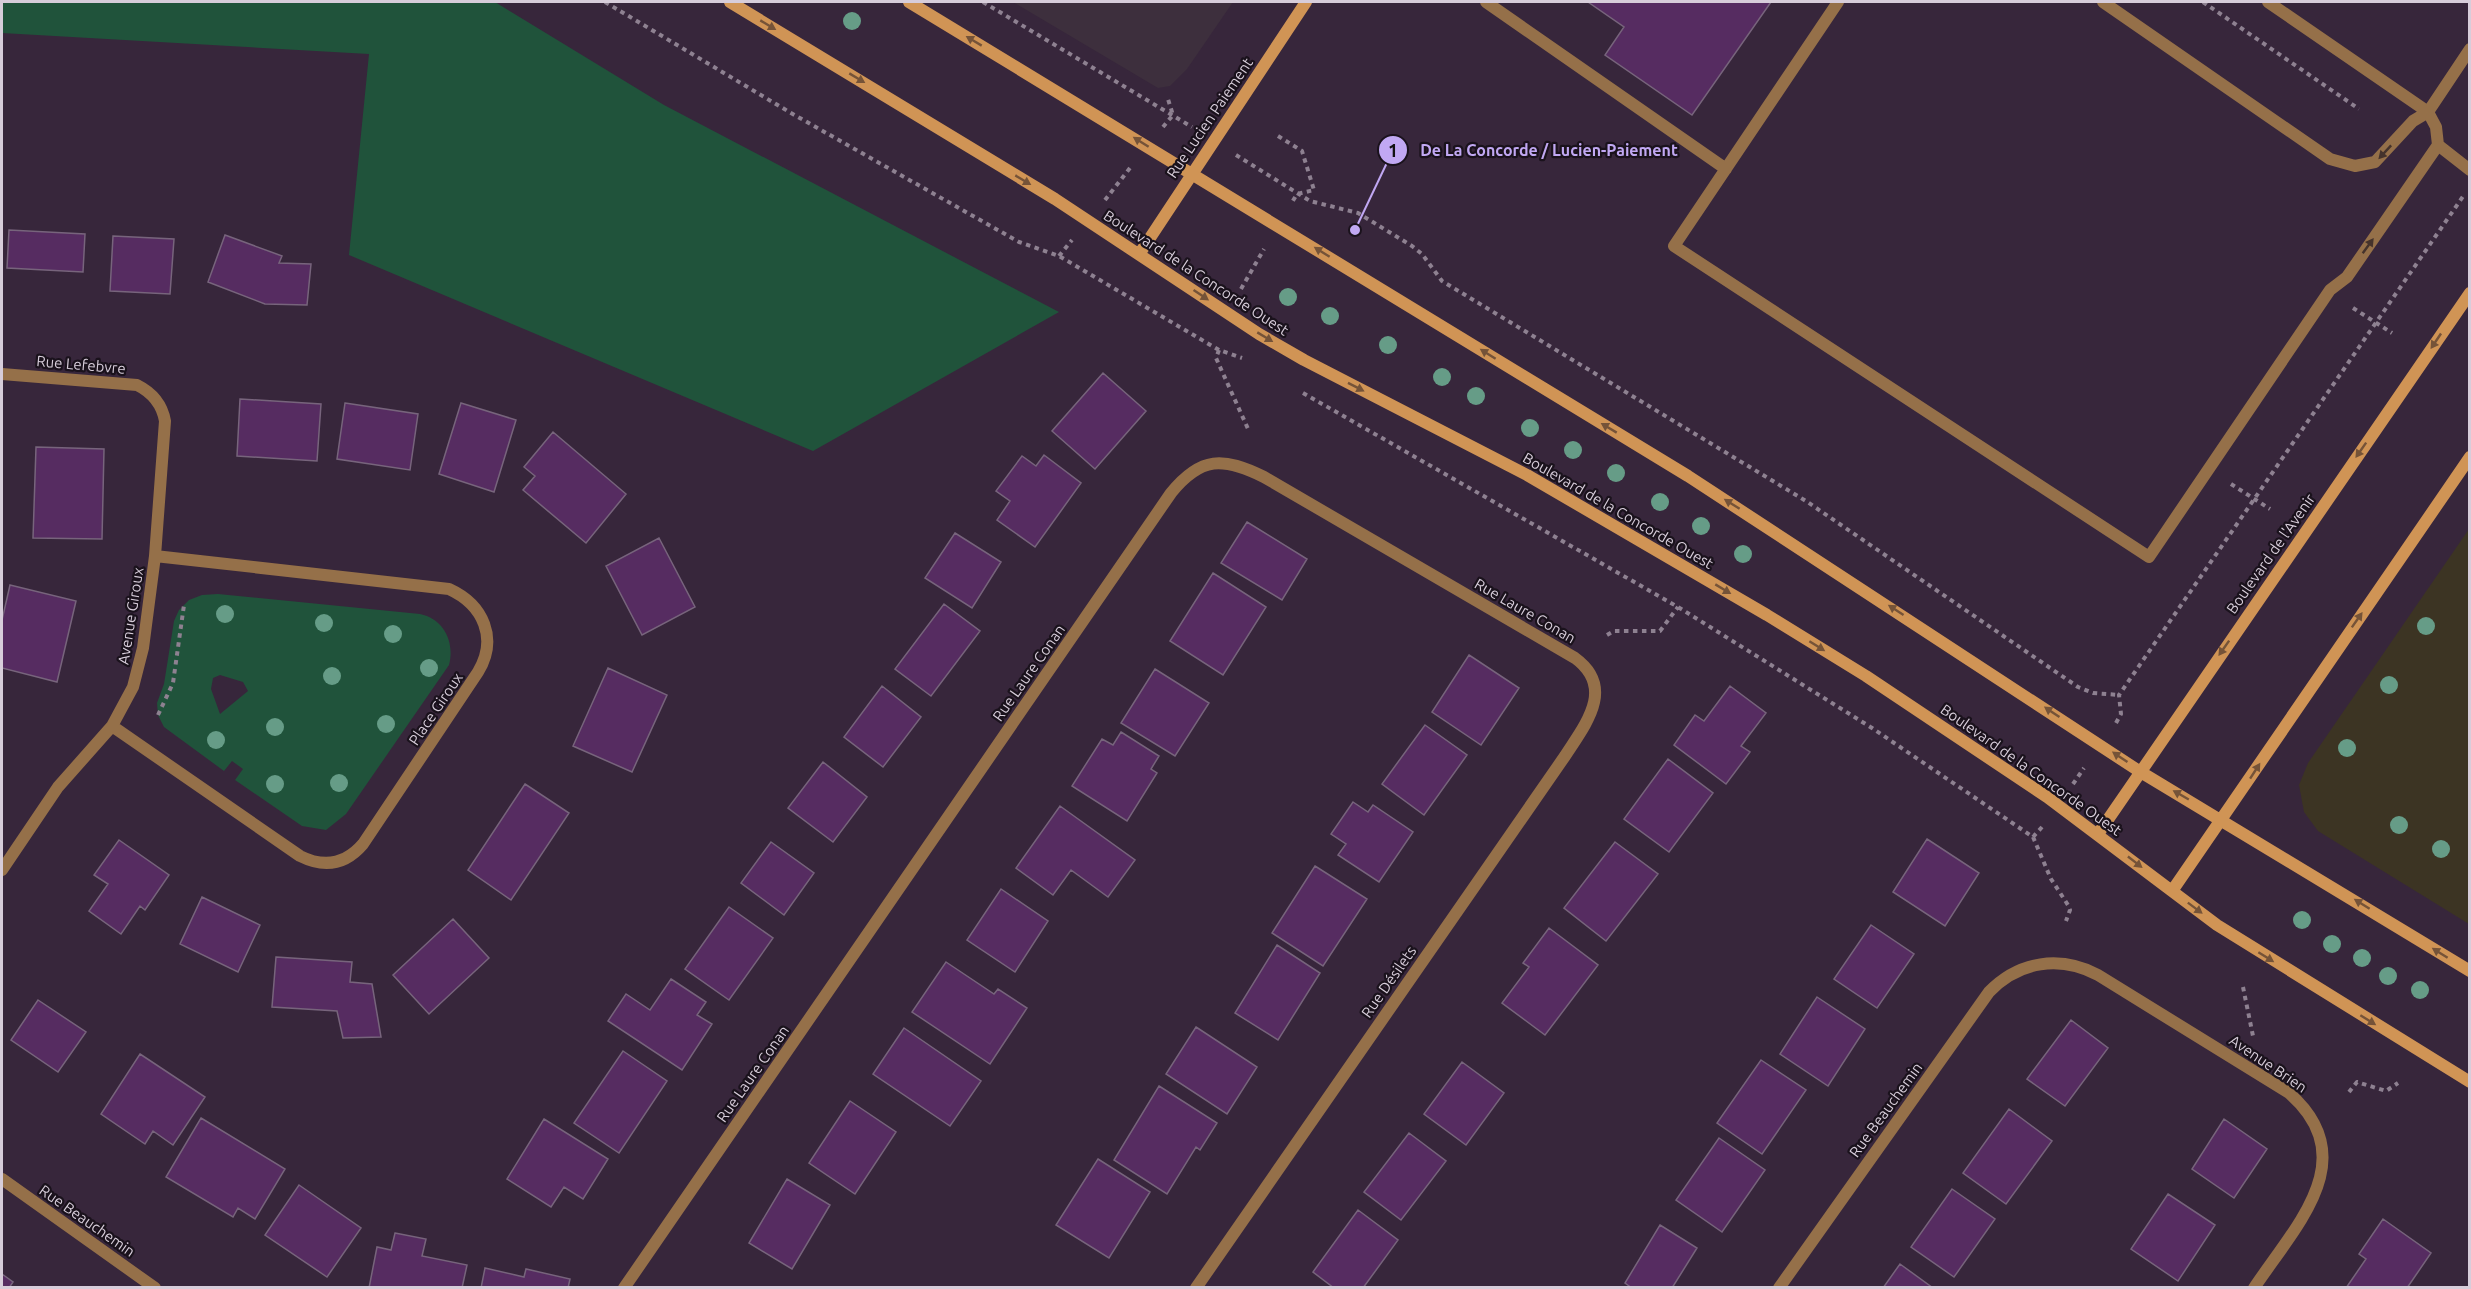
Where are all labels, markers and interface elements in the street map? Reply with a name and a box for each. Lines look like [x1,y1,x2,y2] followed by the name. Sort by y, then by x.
[760,19,776,30] one-way arrow
[966,36,982,47] one-way arrow
[1163,54,1256,181] street label: Rue Lucien Paiement
[849,73,865,84] one-way arrow
[1378,133,1690,167] callout: De La Concorde / Lucien-Paiement
[1133,137,1149,148] one-way arrow
[1388,140,1398,160] text: 1
[1420,141,1678,159] text: De La Concorde / Lucien-Paiement
[2378,144,2392,159] one-way arrow
[1015,175,1032,185] one-way arrow
[1101,206,1292,339] street label: Boulevard de la Concorde Ouest
[2362,239,2374,255] one-way arrow
[1314,247,1330,258] one-way arrow
[1192,289,1208,301] one-way arrow
[1257,332,1274,342] one-way arrow
[2431,333,2442,349] one-way arrow
[1480,349,1496,360] one-way arrow
[36,352,126,377] street label: Rue Lefebvre
[1348,382,1365,392] one-way arrow
[1601,423,1617,434] one-way arrow
[2356,442,2367,458] one-way arrow
[1520,449,1716,572] street label: Boulevard de la Concorde Ouest
[2223,490,2318,617] street label: Boulevard de l'Avenir
[1724,499,1740,510] one-way arrow
[114,566,147,666] street label: Avenue Giroux
[1472,575,1579,646] street label: Rue Laure Conan
[1715,583,1731,594] one-way arrow
[1888,604,1905,615] one-way arrow
[2351,612,2362,628] one-way arrow
[989,621,1068,724] street label: Rue Laure Conan
[1809,640,1825,651] one-way arrow
[2218,640,2230,656] one-way arrow
[405,669,466,748] street label: Place Giroux
[1938,700,2125,839] street label: Boulevard de la Concorde Ouest
[2044,707,2060,718] one-way arrow
[2112,752,2128,763] one-way arrow
[2249,763,2260,779] one-way arrow
[2172,790,2189,800] one-way arrow
[2127,856,2143,869] one-way arrow
[2354,899,2370,910] one-way arrow
[2187,902,2202,914] one-way arrow
[1358,943,1419,1021] street label: Rue Désilets
[2432,947,2449,958] one-way arrow
[2258,952,2274,963] one-way arrow
[2360,1014,2376,1025] one-way arrow
[713,1022,792,1125] street label: Rue Laure Conan
[2226,1031,2310,1096] street label: Avenue Brien
[1846,1059,1926,1160] street label: Rue Beauchemin
[36,1181,138,1260] street label: Rue Beauchemin

